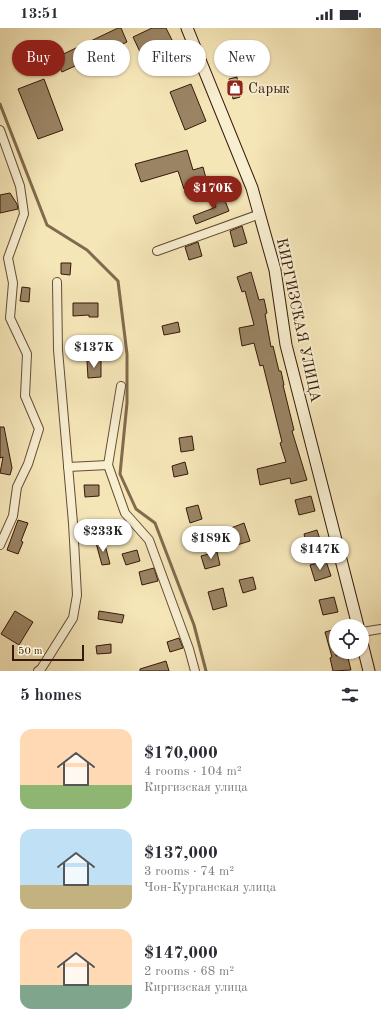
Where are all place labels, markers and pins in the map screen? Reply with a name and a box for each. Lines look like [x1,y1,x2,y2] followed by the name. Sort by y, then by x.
[225,78,245,98] shop icon: Сарык
[248,82,290,97] place label: Сарык
[185,176,241,210] pin: $170K
[66,335,122,369] pin: $137K
[75,519,131,553] pin: $233K
[183,526,239,560] pin: $189K
[292,537,348,571] pin: $147K

